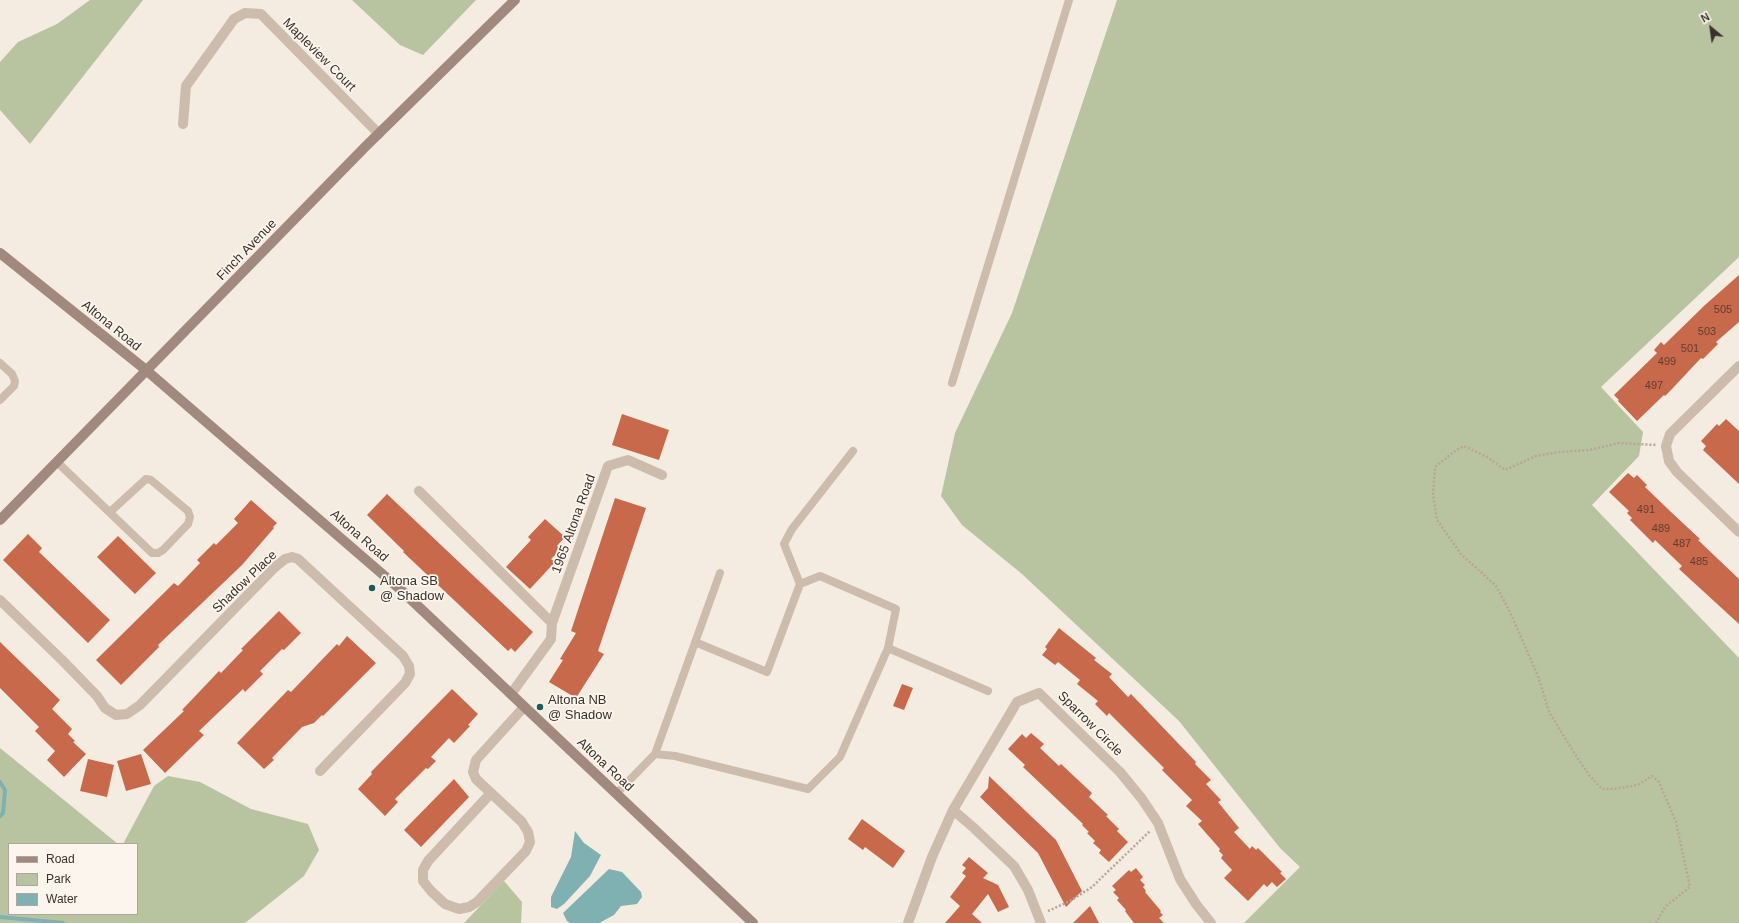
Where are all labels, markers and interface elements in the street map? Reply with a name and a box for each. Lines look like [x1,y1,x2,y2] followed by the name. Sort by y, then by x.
[1691,8,1731,48] north arrow
[1699,10,1712,25] text: N
[279,15,359,95] street label: Mapleview Court
[214,216,280,284] street label: Finch Avenue
[78,297,144,355] street label: Altona Road
[1714,303,1732,317] house number: 505
[1698,325,1716,339] house number: 503
[1681,342,1699,356] house number: 501
[1658,355,1676,369] house number: 499
[1645,379,1663,393] house number: 497
[549,472,599,576] street label: 1965 Altona Road
[1637,503,1655,517] house number: 491
[327,507,391,565] street label: Altona Road
[1652,522,1670,536] house number: 489
[1673,537,1691,551] house number: 487
[210,548,280,616] street label: Shadow Place
[1690,555,1708,569] house number: 485
[380,573,444,604] place label: Altona SB @ Shadow
[367,583,377,593] marker: Altona SB @ Shadow
[1054,688,1126,760] street label: Sparrow Circle
[548,692,612,723] place label: Altona NB @ Shadow
[535,702,545,712] marker: Altona NB @ Shadow
[574,735,636,795] street label: Altona Road
[8,843,138,915] legend
[46,852,75,866] text: Road
[46,872,71,886] text: Park
[46,892,78,906] text: Water

